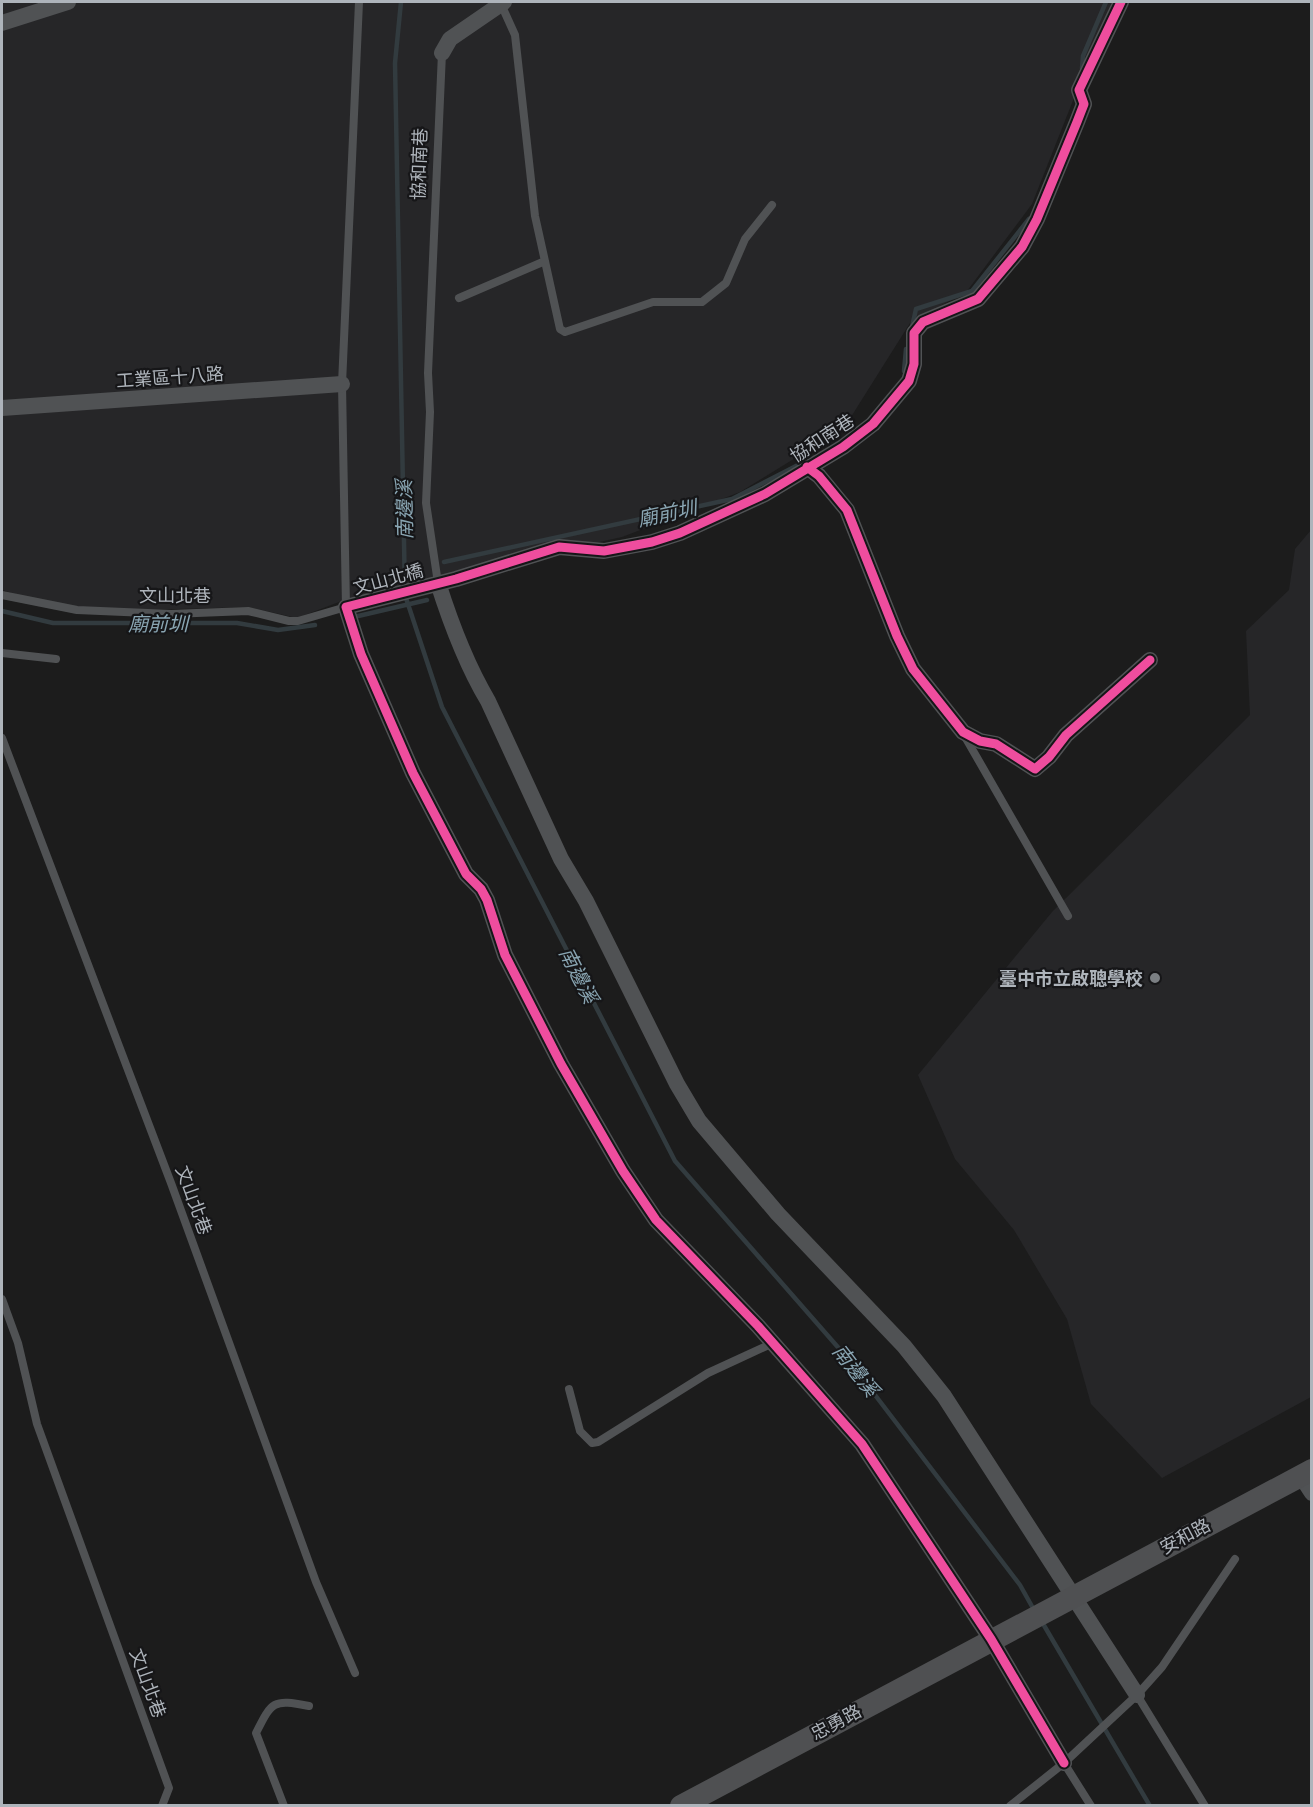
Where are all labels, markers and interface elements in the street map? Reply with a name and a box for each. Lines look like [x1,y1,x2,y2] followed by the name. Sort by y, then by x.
[404,128,434,200] street label: 協和南巷
[115,360,225,394] street label: 工業區十八路
[784,407,860,469] street label: 協和南巷
[388,477,420,540] water label: 南邊溪
[634,491,703,534] water label: 廟前圳
[350,557,426,601] street label: 文山北橋
[139,582,211,609] street label: 文山北巷
[128,608,191,639] water label: 廟前圳
[552,941,608,1011] water label: 南邊溪
[999,965,1143,992] place label: 臺中市立啟聰學校
[1148,971,1162,985] marker: 臺中市立啟聰學校
[169,1162,219,1238] street label: 文山北巷
[825,1337,889,1406] water label: 南邊溪
[1155,1511,1215,1561] street label: 安和路
[123,1645,173,1721] street label: 文山北巷
[806,1697,866,1747] street label: 忠勇路

